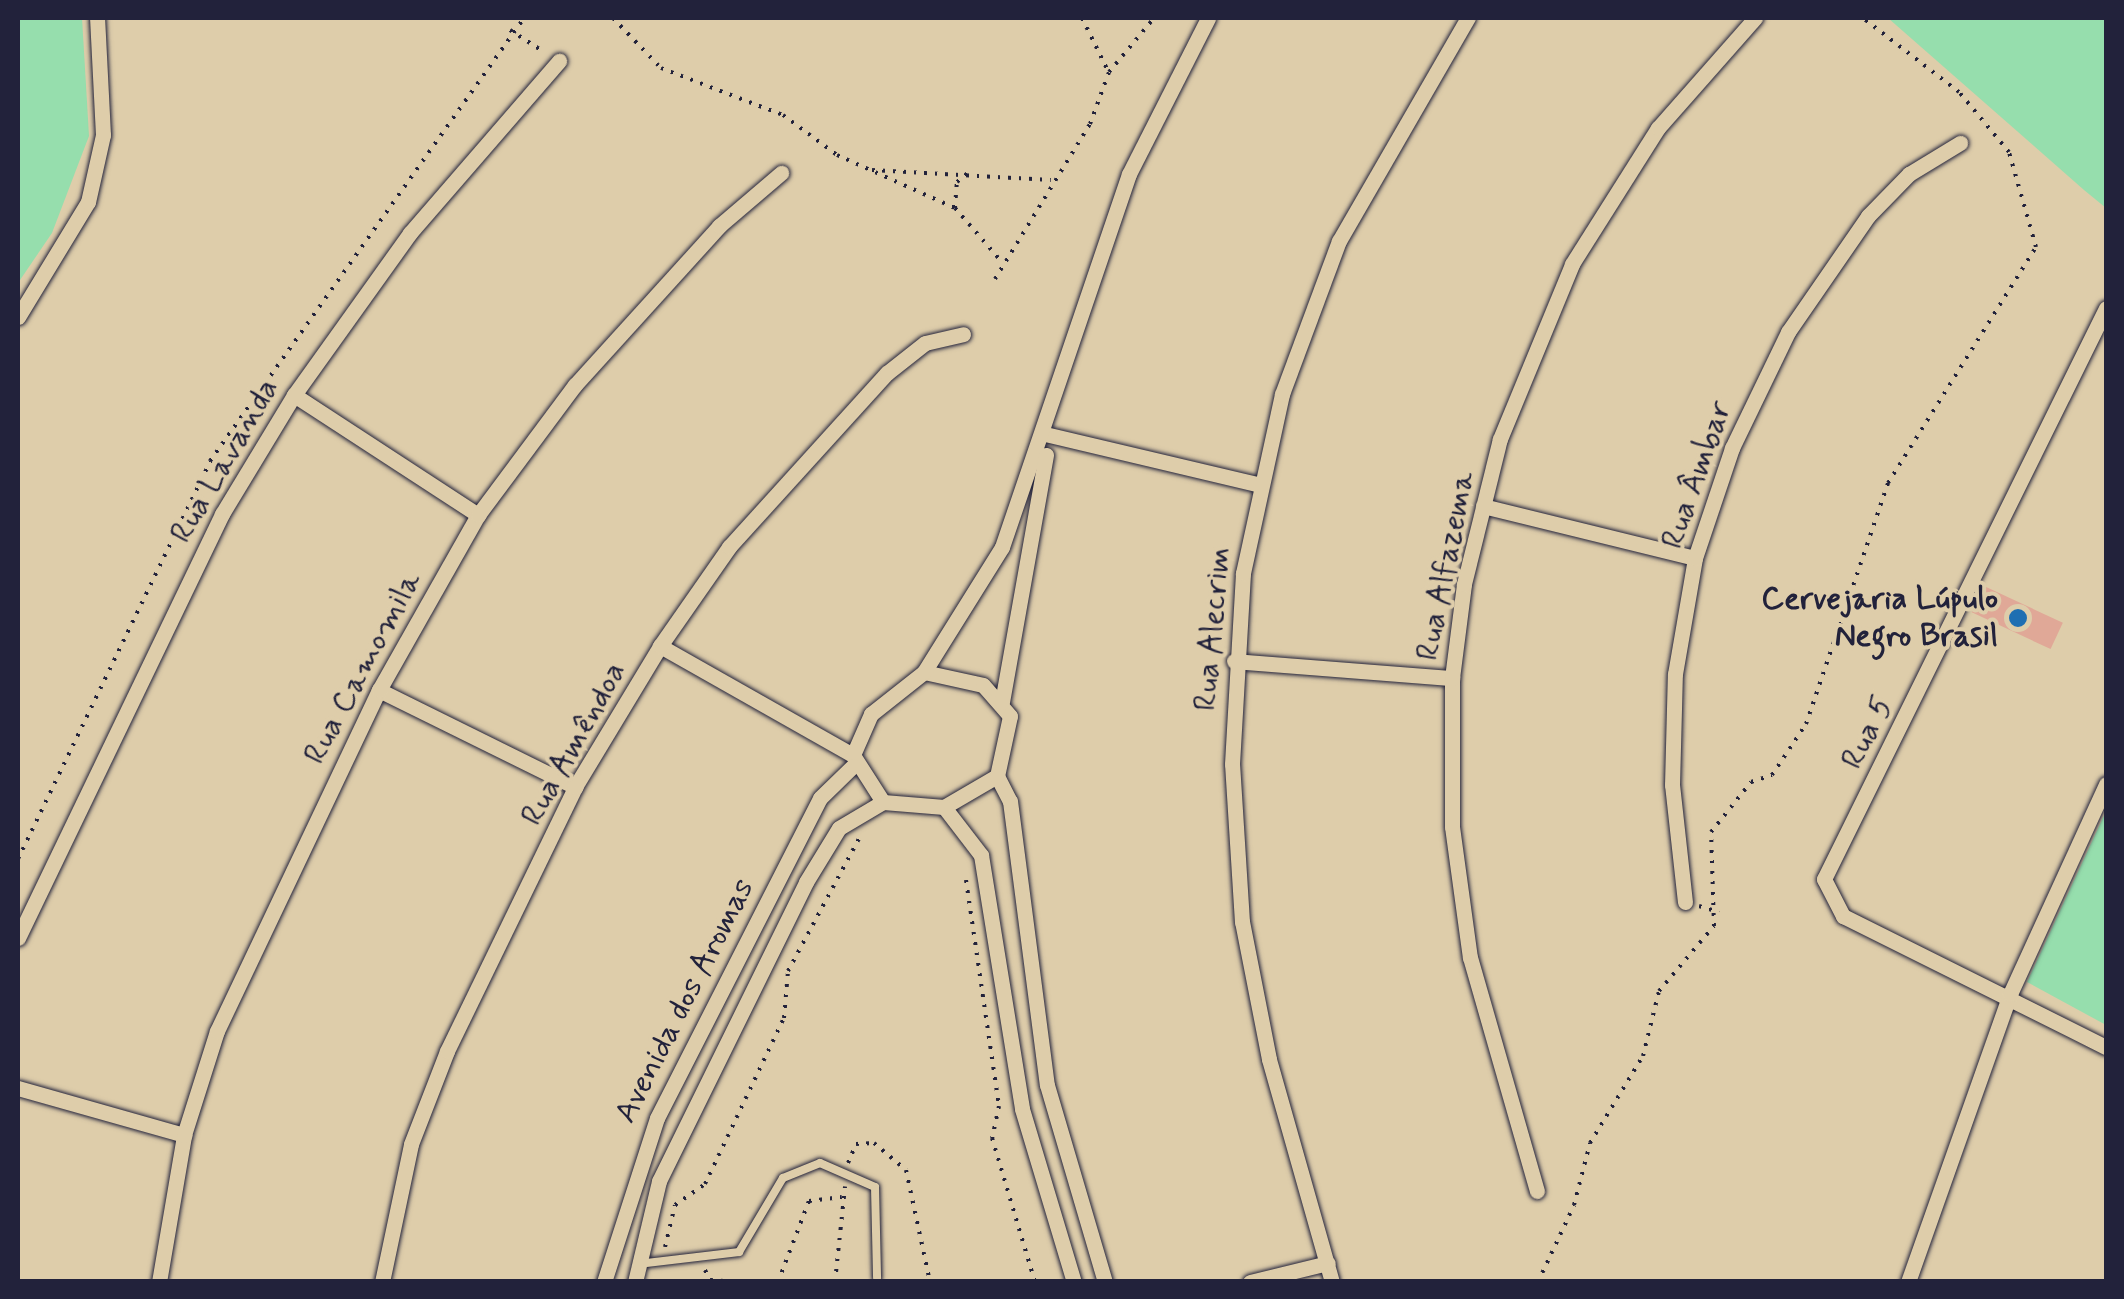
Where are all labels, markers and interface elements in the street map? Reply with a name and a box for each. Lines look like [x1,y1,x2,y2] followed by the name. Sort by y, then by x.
[162,372,288,550] street label: Rua Lavanda
[1654,396,1740,554] street label: Rua Âmbar
[1409,469,1483,663] street label: Rua Alfazema
[1187,546,1239,712] street label: Rua Alecrim
[298,568,428,768] street label: Rua Camomila
[1761,581,1998,656] place label: Cervejaria Lúpulo Negro Brasil
[2007,607,2029,629] marker: Cervejaria Lúpulo Negro Brasil
[513,655,635,833] street label: Rua Amêndoa
[1834,690,1902,776] street label: Rua 5
[607,872,763,1130] street label: Avenida dos Aromas

